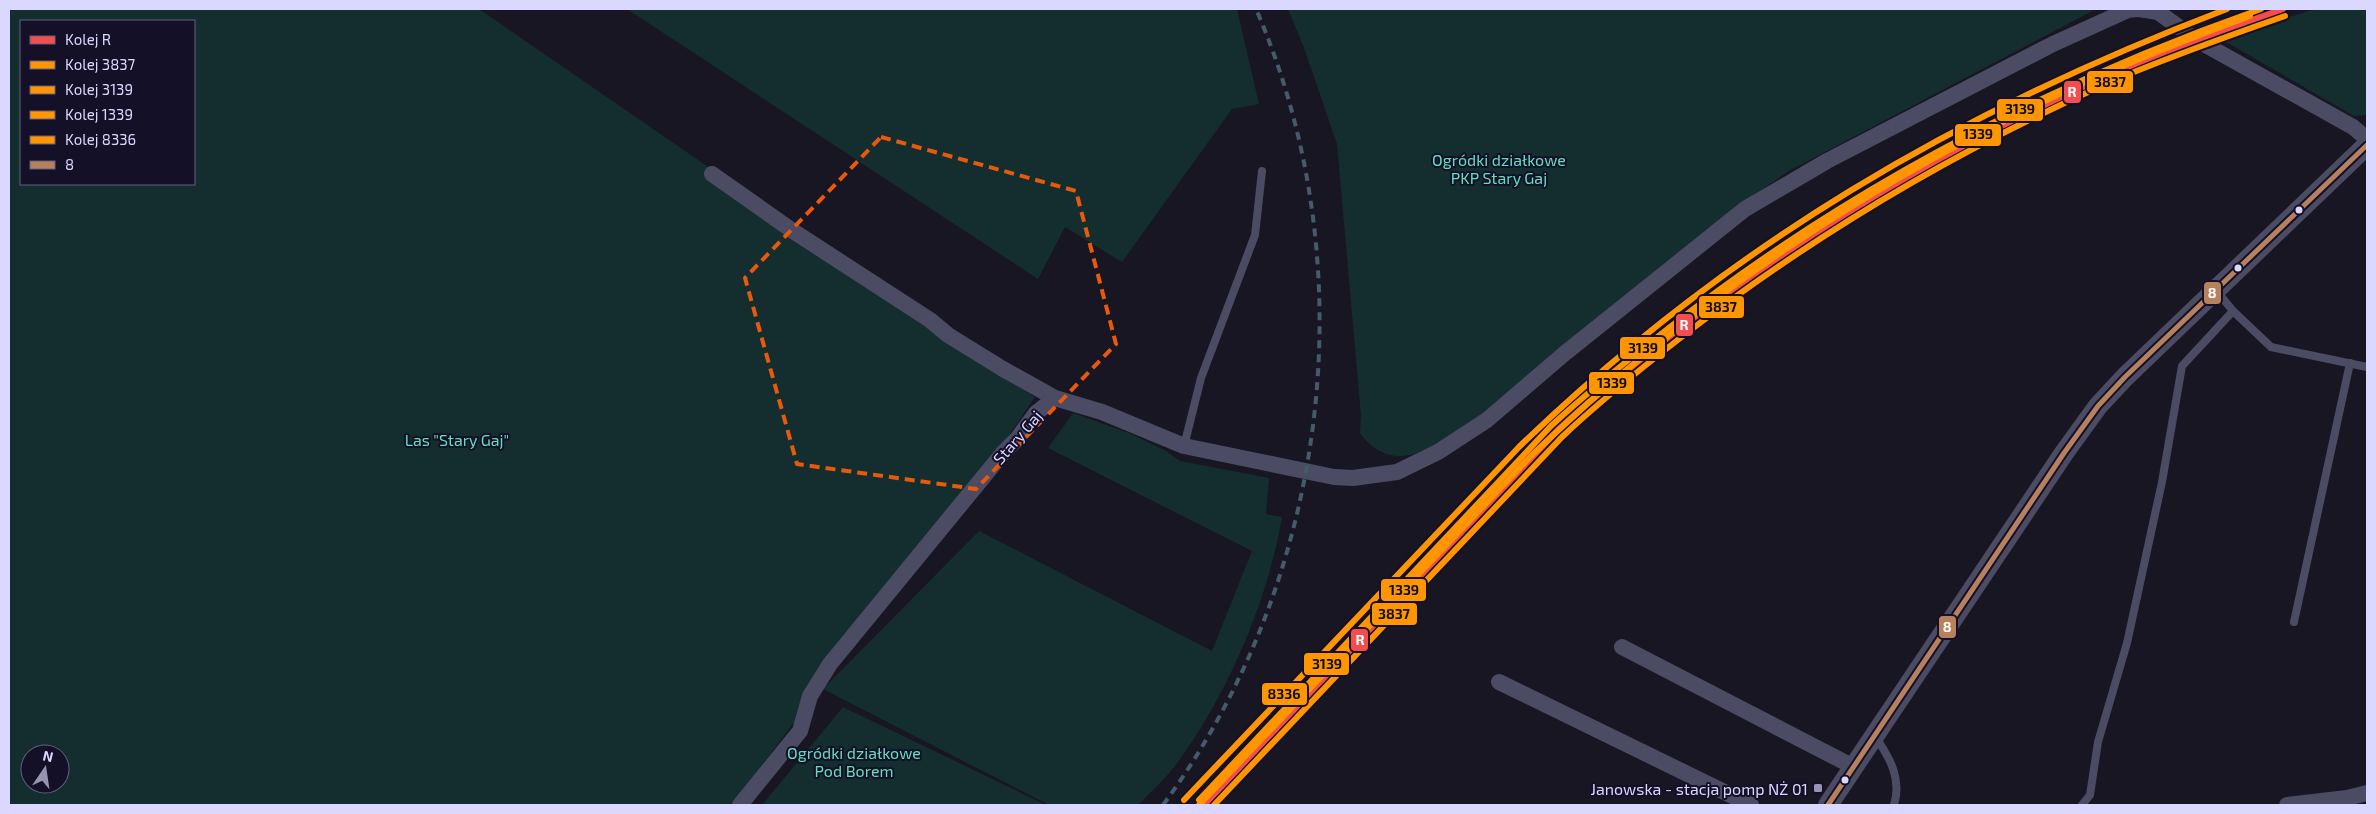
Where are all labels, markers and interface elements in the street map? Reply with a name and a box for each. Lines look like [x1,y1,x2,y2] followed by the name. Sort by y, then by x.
[20,20,195,185] legend
[65,30,111,49] text: Kolej R
[65,55,136,74] text: Kolej 3837
[2086,70,2134,94] line badge: 3837
[2094,73,2127,90] text: 3837
[65,80,133,99] text: Kolej 3139
[2063,80,2082,104] line badge: R
[2067,83,2077,100] text: R
[1996,98,2044,122] line badge: 3139
[2005,100,2035,117] text: 3139
[65,105,133,124] text: Kolej 1339
[1954,123,2002,147] line badge: 1339
[1963,125,1993,142] text: 1339
[65,130,136,149] text: Kolej 8336
[1432,150,1566,188] park label: Ogródki działkowe PKP Stary Gaj
[65,155,74,173] text: 8
[2294,205,2304,215] unlabelled marker
[2233,263,2243,273] unlabelled marker
[2203,281,2222,305] line badge: 8
[2208,284,2216,301] text: 8
[1698,295,1745,319] line badge: 3837
[1705,298,1738,315] text: 3837
[1675,313,1694,337] line badge: R
[1679,316,1689,333] text: R
[1619,336,1666,360] line badge: 3139
[1628,339,1658,356] text: 3139
[1588,371,1635,395] line badge: 1339
[1597,374,1627,391] text: 1339
[989,406,1046,468] street label: Stary Gaj
[405,430,509,450] park label: Las "Stary Gaj"
[1380,578,1427,602] line badge: 1339
[1389,581,1419,598] text: 1339
[1371,602,1418,626] line badge: 3837
[1378,605,1411,622] text: 3837
[1938,615,1957,639] line badge: 8
[1943,618,1951,635] text: 8
[1350,628,1369,652] line badge: R
[1355,631,1365,648] text: R
[1303,652,1350,676] line badge: 3139
[1312,655,1342,672] text: 3139
[1261,682,1308,706] line badge: 8336
[1268,685,1300,702] text: 8336
[787,743,921,780] park label: Ogródki działkowe Pod Borem
[20,744,70,794] north arrow
[41,746,55,765] text: N
[1840,775,1850,785] unlabelled marker
[1591,779,1808,799] place label: Janowska - stacja pomp NŻ 01
[1812,782,1824,794] marker: Janowska - stacja pomp NŻ 01

